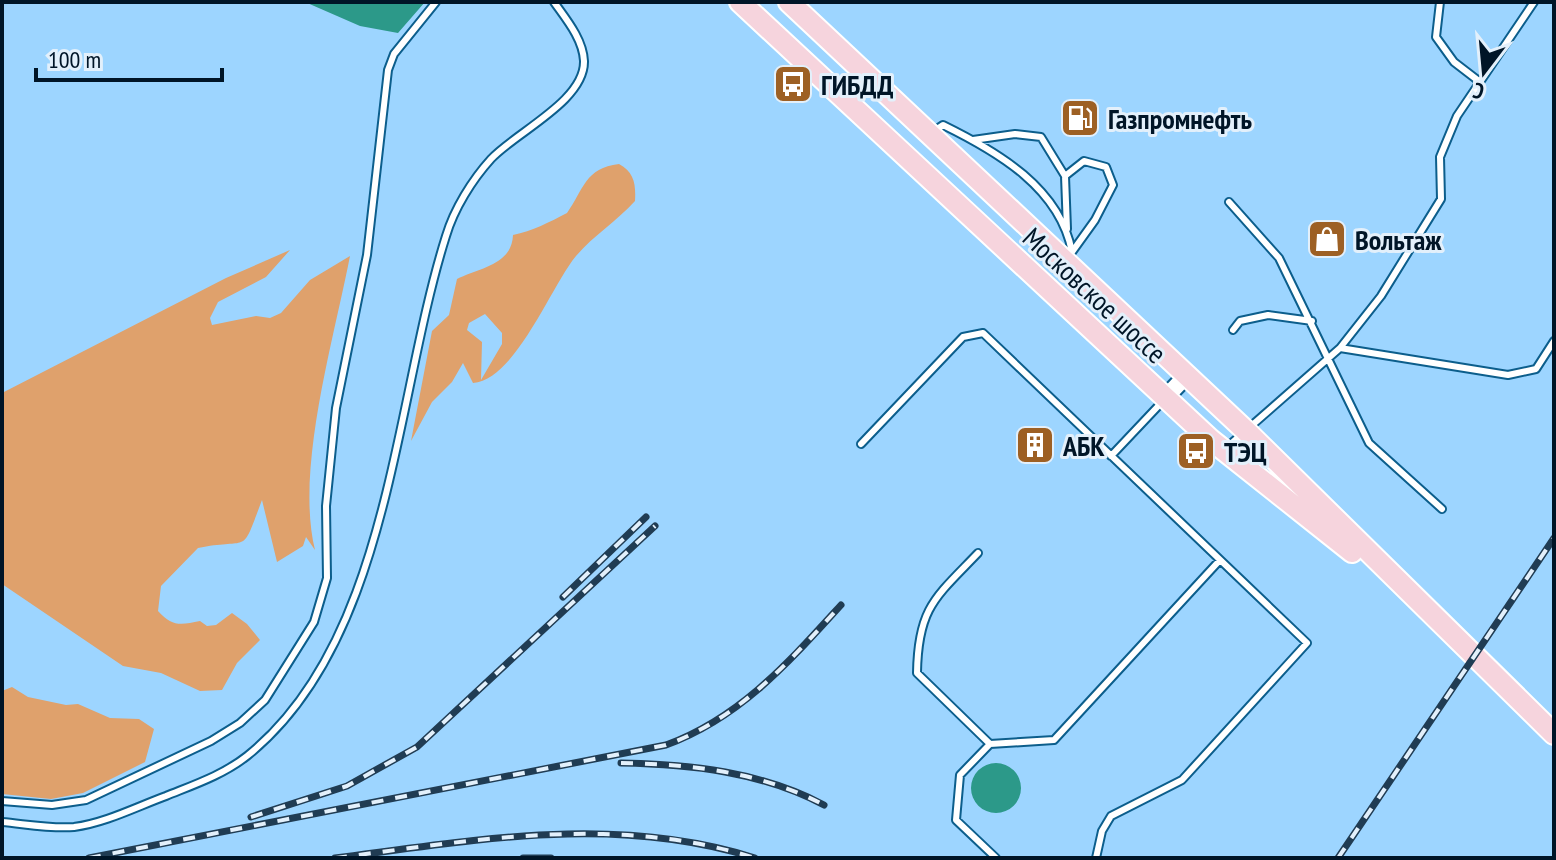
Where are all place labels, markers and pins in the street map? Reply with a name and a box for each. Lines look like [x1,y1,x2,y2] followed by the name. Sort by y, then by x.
[772,63,814,105] bus stop icon: ГИБДД
[821,66,893,103] place label: ГИБДД
[1059,97,1101,139] fuel station icon: Газпромнефть
[1108,100,1252,137] place label: Газпромнефть
[1306,218,1348,260] shop icon: Вольтаж
[1355,221,1442,258] place label: Вольтаж
[1014,424,1056,466] building icon: АБК
[1062,427,1105,464] place label: АБК
[1175,430,1217,472] bus stop icon: ТЭЦ
[1224,433,1267,470] place label: ТЭЦ

